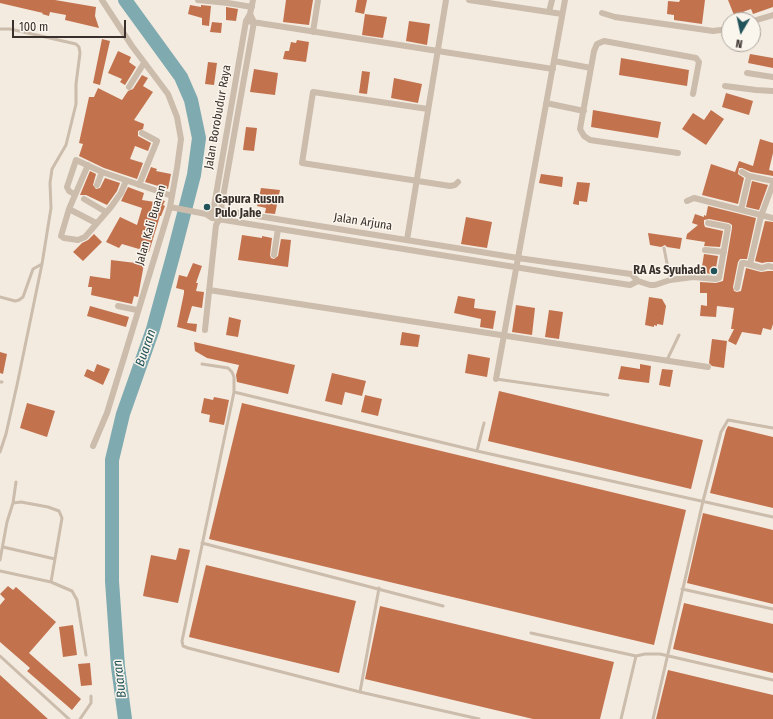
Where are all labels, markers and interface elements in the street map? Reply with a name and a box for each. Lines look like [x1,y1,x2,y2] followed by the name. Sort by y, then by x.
[14,12,128,38] scale bar
[721,12,761,52] north arrow
[19,20,48,34] text: 100 m
[735,36,743,50] text: N
[202,64,234,170] street label: Jalan Borobudur Raya
[133,183,169,267] street label: Jalan Kali Buaran
[215,193,284,221] place label: Gapura Rusun Pulo Jahe
[202,202,212,212] marker: Gapura Rusun Pulo Jahe
[333,210,393,234] street label: Jalan Arjuna
[633,264,706,278] place label: RA As Syuhada
[709,266,719,276] marker: RA As Syuhada
[132,327,160,369] water label: Buaran
[110,659,130,699] water label: Buaran

